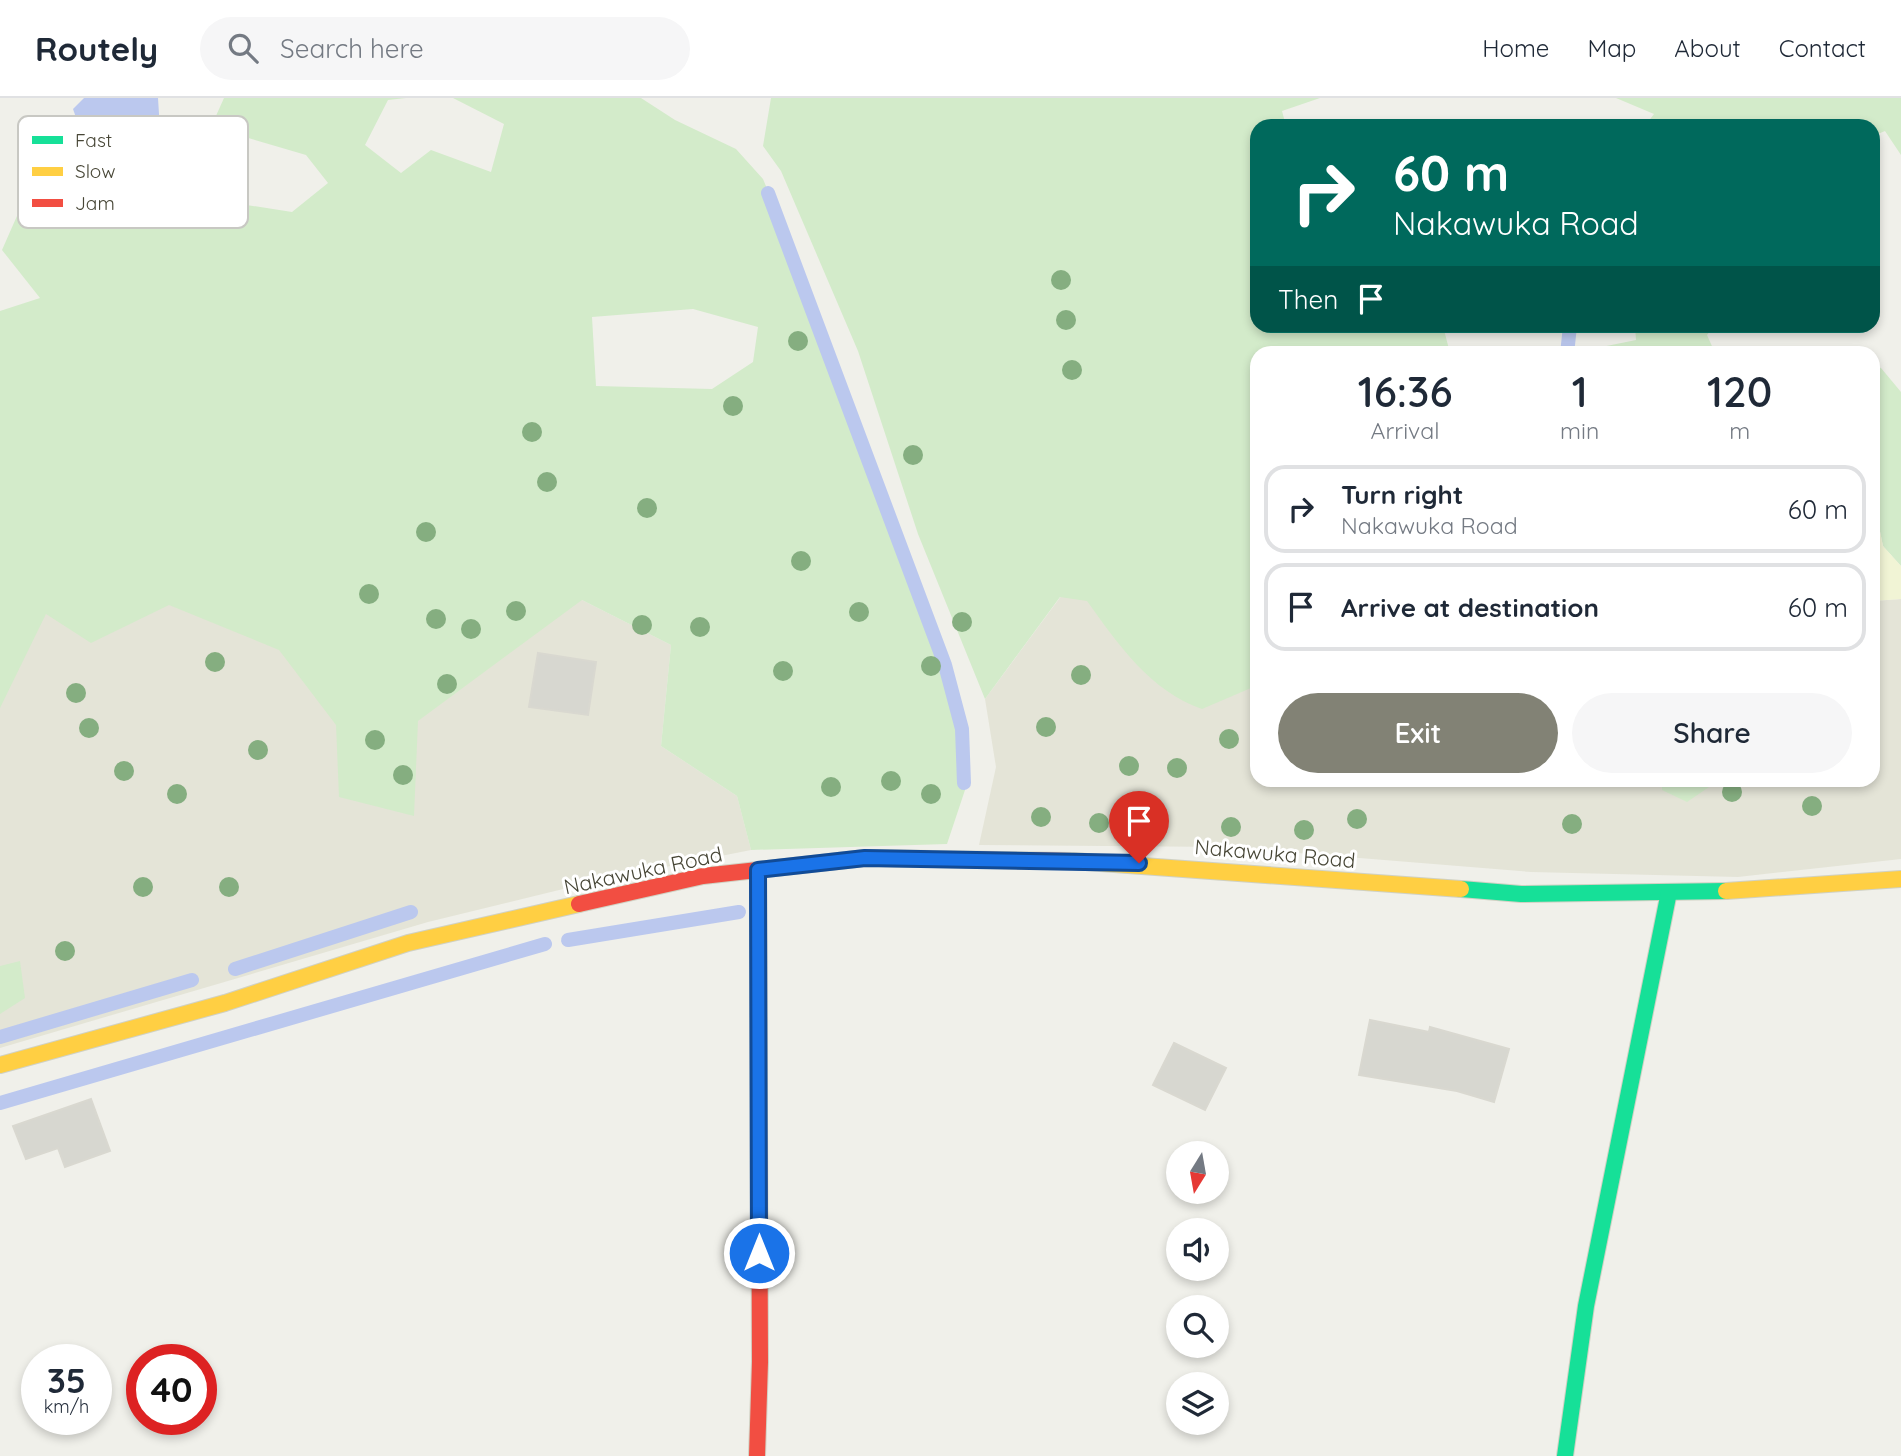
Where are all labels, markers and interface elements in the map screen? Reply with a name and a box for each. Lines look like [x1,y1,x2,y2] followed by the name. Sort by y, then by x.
[200,17,690,80] search box
[35,28,158,69] text: Routely
[224,29,262,67] icon: search
[280,32,424,65] text: Search here
[1482,33,1549,63] text: Home
[1587,33,1636,63] text: Map
[1674,33,1741,63] text: About
[1779,33,1866,63] text: Contact
[18,116,248,228] legend
[75,128,112,152] text: Fast
[1393,142,1509,203] text: 60 m
[1278,147,1369,238] icon: right
[75,159,116,183] text: Slow
[75,191,115,215] text: Jam
[1393,203,1639,243] text: Nakawuka Road
[1352,280,1390,318] icon: arrive
[1278,283,1338,316] text: Then
[1358,365,1452,418] text: 16:36
[1572,365,1588,418] text: 1
[1707,365,1772,418] text: 120
[1371,416,1439,445] text: Arrival
[1560,416,1599,445] text: min
[1729,416,1750,445] text: m
[1341,478,1463,511] text: Turn right
[1282,490,1320,528] icon: right
[1788,493,1848,526] text: 60 m
[1341,511,1518,540] text: Nakawuka Road
[1282,588,1320,626] icon: arrive
[1341,591,1599,624] text: Arrive at destination
[1788,591,1848,624] text: 60 m
[1278,693,1558,773] button: Exit
[1572,693,1852,773] button: Share
[1109,791,1169,863] pin
[1120,802,1158,840] icon: arrive
[1194,833,1356,873] street label: Nakawuka Road
[561,841,725,899] street label: Nakawuka Road
[1166,1141,1228,1204] north arrow
[1166,1141,1229,1435] map controls
[722,1216,796,1290] position arrow
[1166,1218,1229,1281] button: sound
[1166,1295,1229,1358] button: search
[126,1344,217,1435] speed limit sign: 40
[47,1358,86,1402] text: 35
[1166,1372,1229,1435] button: layers
[44,1395,89,1418] text: km/h

